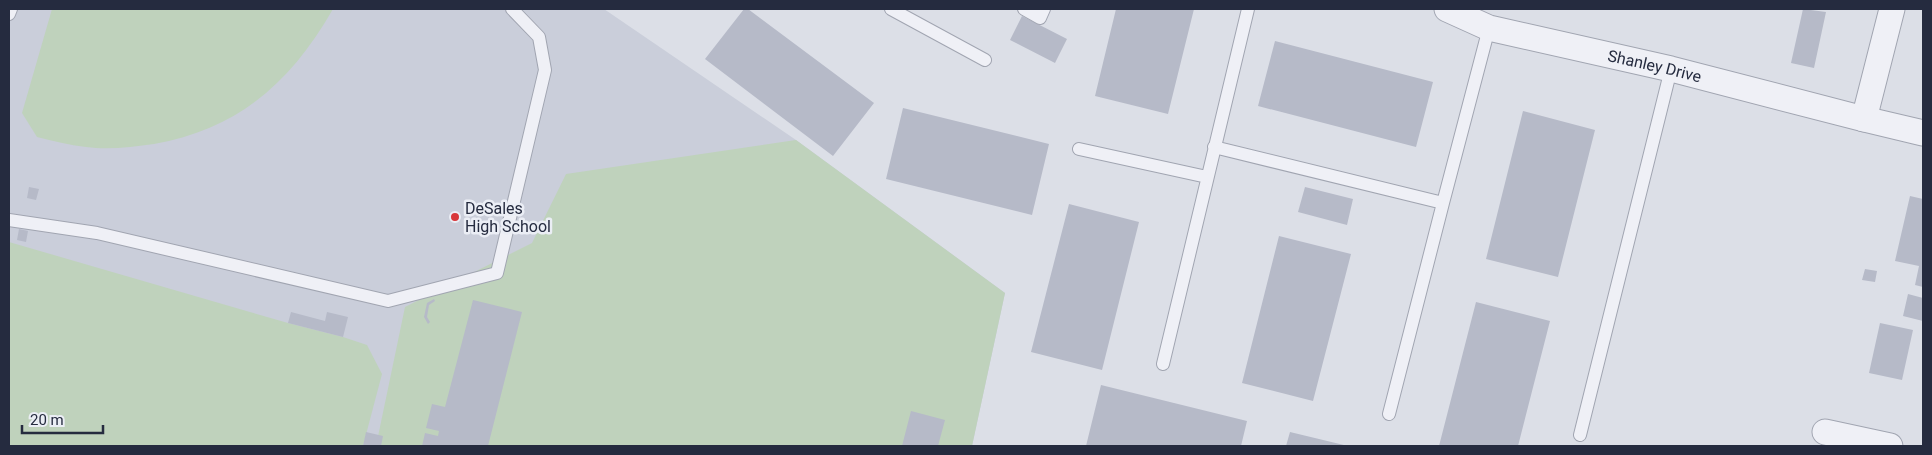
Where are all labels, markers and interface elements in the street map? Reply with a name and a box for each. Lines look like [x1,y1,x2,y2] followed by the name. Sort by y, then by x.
[1606,46,1703,86] street label: Shanley Drive
[465,199,551,236] place label: DeSales High School
[449,211,461,223] marker: DeSales High School
[22,402,104,434] scale bar
[30,411,64,429] text: 20 m

